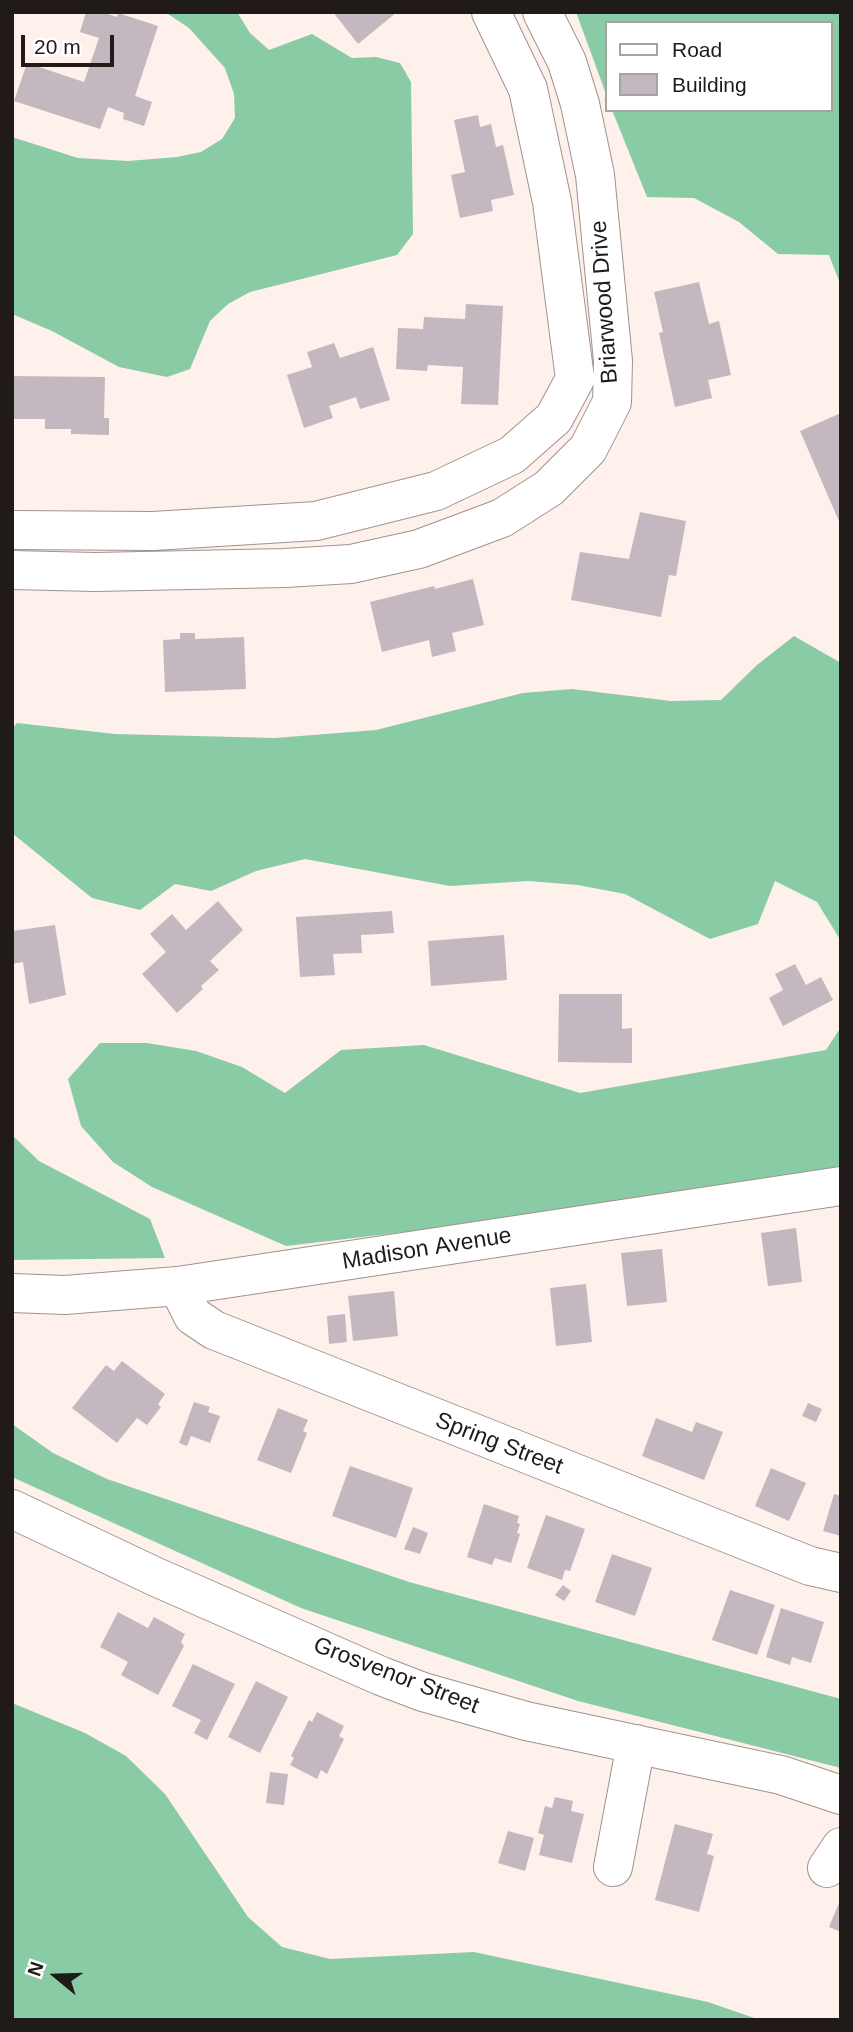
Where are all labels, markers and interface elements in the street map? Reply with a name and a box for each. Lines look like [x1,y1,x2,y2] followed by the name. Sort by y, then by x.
[24,21,117,65] scale bar
[604,21,832,112] legend
[34,35,81,58] text: 20 m
[672,38,722,61] text: Road
[672,73,747,96] text: Building
[586,219,624,385] street label: Briarwood Drive
[340,1222,514,1276] street label: Madison Avenue
[431,1407,567,1481] street label: Spring Street
[309,1632,483,1720] street label: Grosvenor Street
[21,1941,91,2011] north arrow
[24,1959,48,1979] text: N

